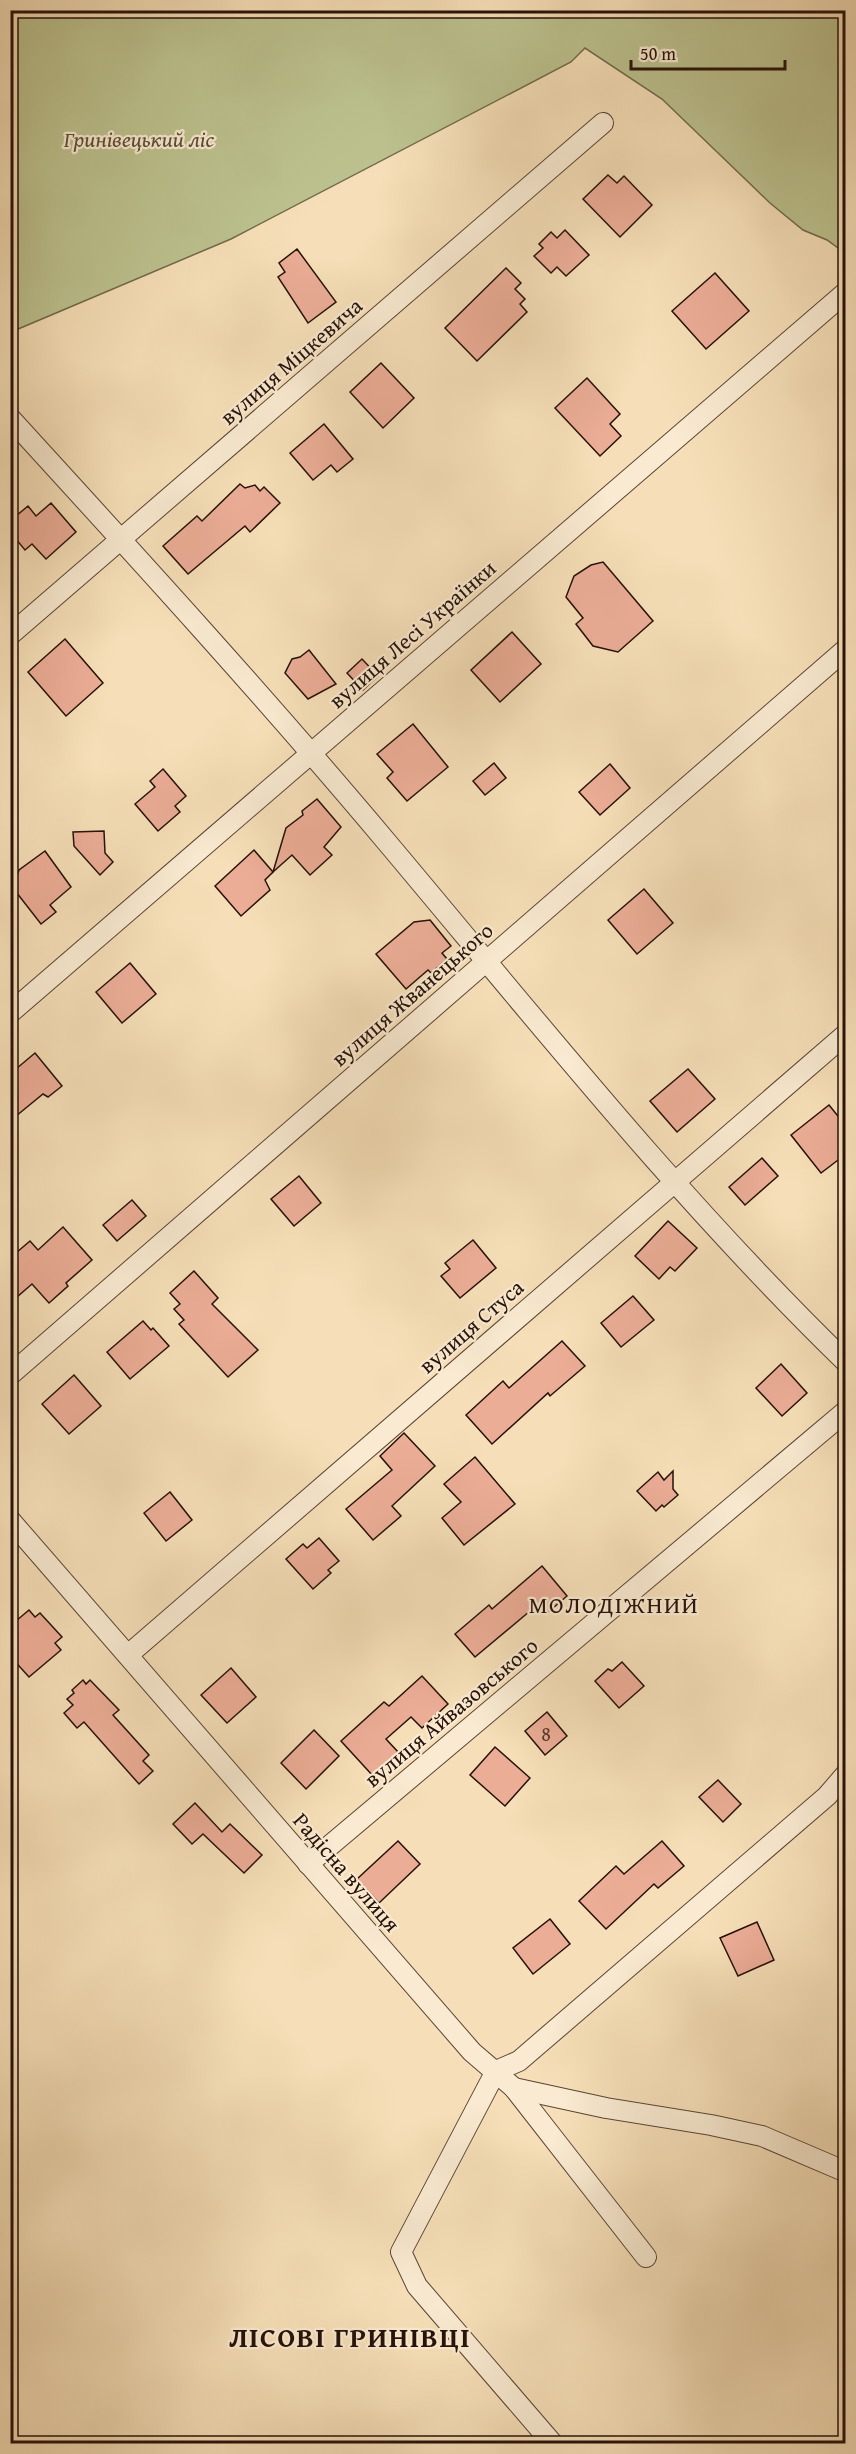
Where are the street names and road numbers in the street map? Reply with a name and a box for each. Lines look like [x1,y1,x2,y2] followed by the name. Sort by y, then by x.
[213,290,370,432] street label: вулиця Міцкевича
[321,552,503,716] street label: вулиця Лесі Українки
[324,914,500,1074] street label: вулиця Жванецького
[412,1271,531,1381] street label: вулиця Стуса
[357,1630,545,1794] street label: вулиця Айвазовського
[286,1805,408,1939] street label: Радісна вулиця

